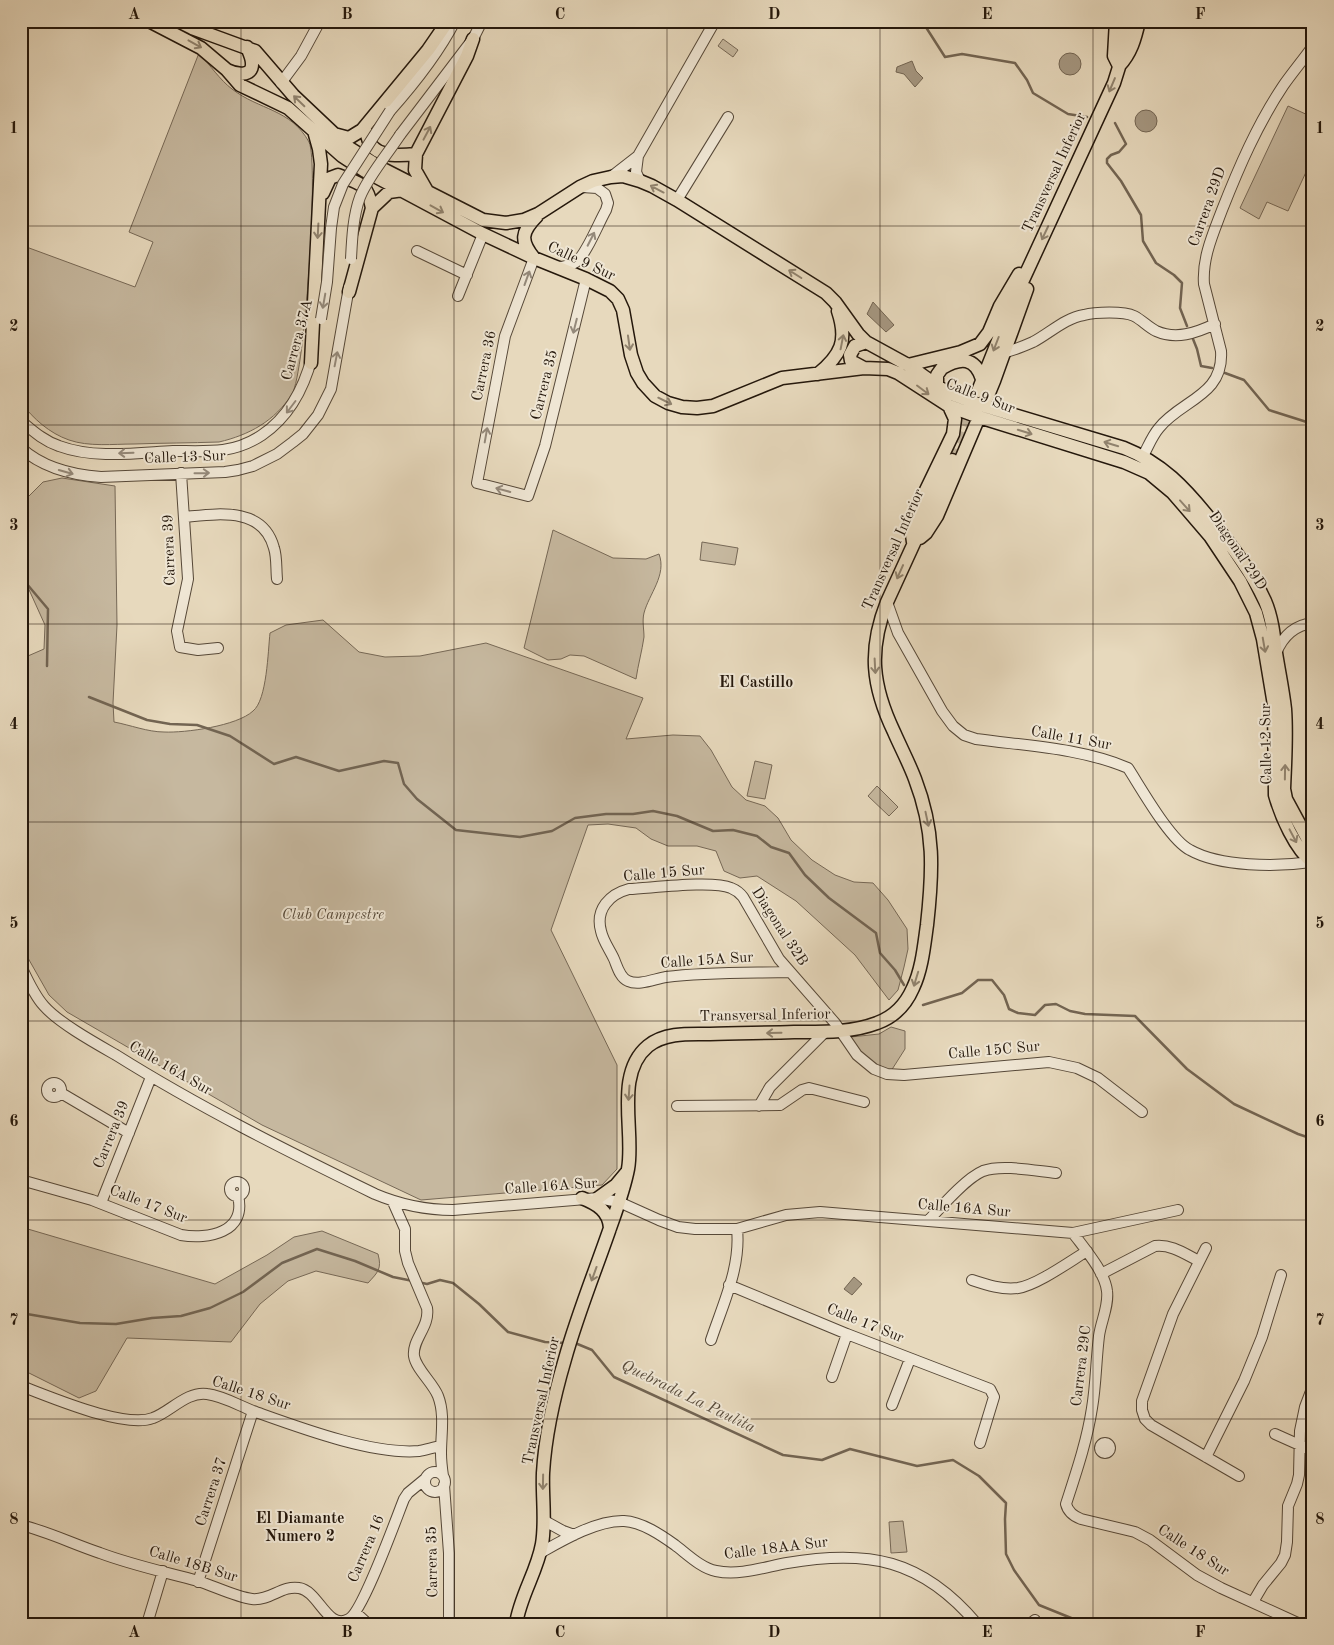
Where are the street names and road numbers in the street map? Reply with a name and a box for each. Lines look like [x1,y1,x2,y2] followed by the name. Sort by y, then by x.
[1021,110,1089,236] street label: Transversal Inferior
[1187,165,1229,249] street label: Carrera 29D
[545,240,617,284] street label: Calle 9 Sur
[280,297,316,382] street label: Carrera 37A
[470,329,500,403] street label: Carrera 36
[529,348,561,422] street label: Carrera 35
[943,377,1017,417] street label: Calle 9 Sur
[144,449,226,467] street label: Calle 13 Sur
[861,487,927,613] street label: Transversal Inferior
[1205,509,1269,593] street label: Diagonal 29D
[161,514,179,586] street label: Carrera 39
[1259,703,1275,785] street label: Calle 12 Sur
[1029,725,1113,753] street label: Calle 11 Sur
[623,863,705,885] street label: Calle 15 Sur
[748,885,810,969] street label: Diagonal 32B
[660,950,754,972] street label: Calle 15A Sur
[699,1007,831,1025] street label: Transversal Inferior
[126,1039,214,1099] street label: Calle 16A Sur
[948,1040,1040,1062] street label: Calle 15C Sur
[92,1099,132,1171] street label: Carrera 39
[504,1176,598,1198] street label: Calle 16A Sur
[107,1183,189,1227] street label: Calle 17 Sur
[917,1197,1011,1221] street label: Calle 16A Sur
[824,1302,906,1346] street label: Calle 17 Sur
[1070,1324,1094,1408] street label: Carrera 29C
[521,1335,563,1467] street label: Transversal Inferior
[210,1374,292,1414] street label: Calle 18 Sur
[194,1456,230,1528] street label: Carrera 37
[346,1513,388,1585] street label: Carrera 16
[1155,1522,1231,1580] street label: Calle 18 Sur
[425,1526,441,1598] street label: Carrera 35
[723,1535,829,1563] street label: Calle 18AA Sur
[147,1544,239,1586] street label: Calle 18B Sur

